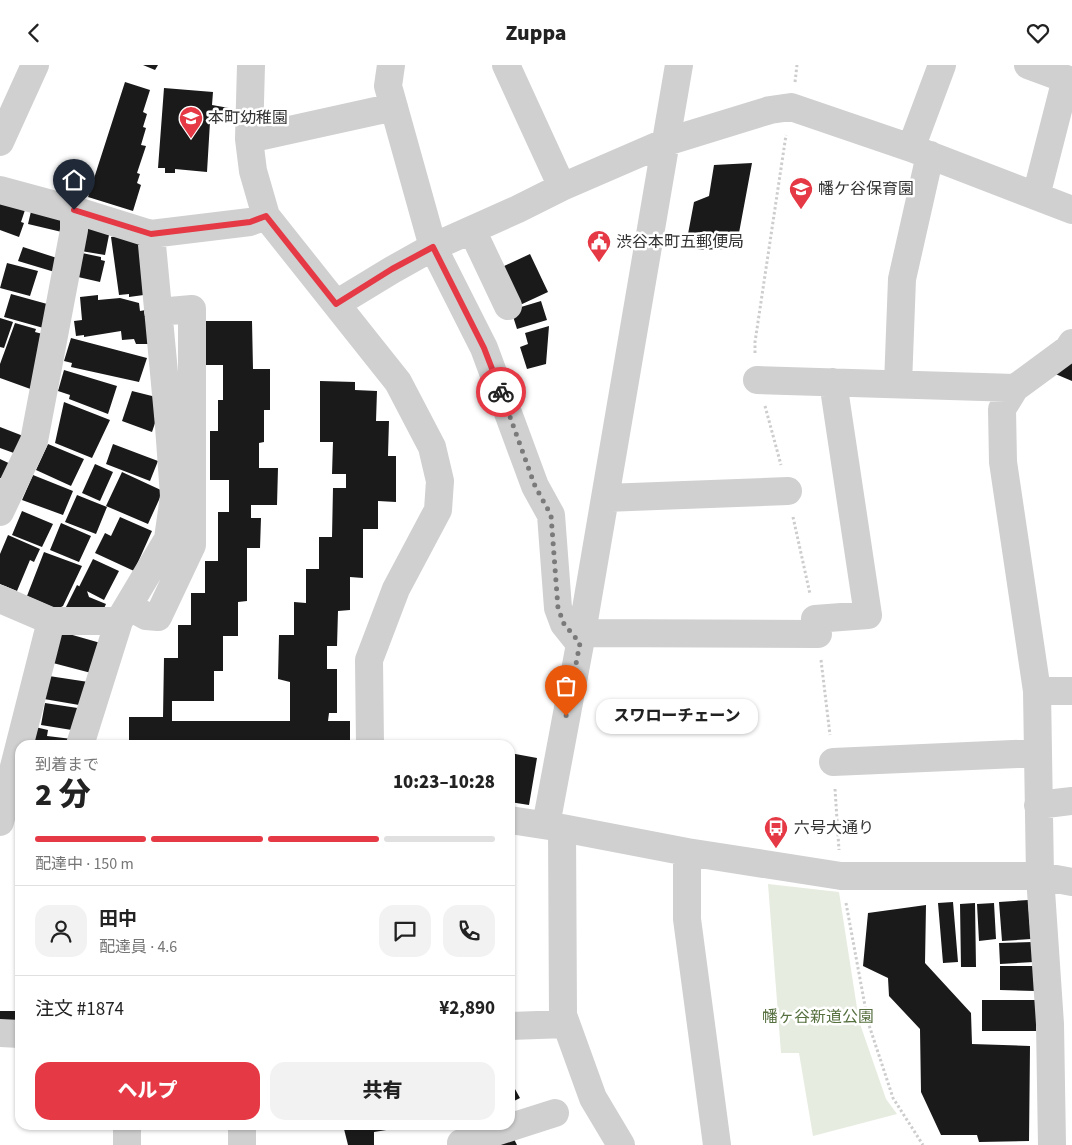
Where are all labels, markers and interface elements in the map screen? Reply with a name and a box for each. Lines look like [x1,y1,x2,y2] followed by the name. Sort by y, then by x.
[505,17,567,49] text: Zuppa
[20,19,48,47] icon: back
[1024,19,1052,47] icon: heart
[178,105,204,139] school or university icon: 本町幼稚園
[208,107,288,129] place label: 本町幼稚園
[53,159,95,210] pin
[60,166,88,194] icon: home
[788,176,814,210] school or university icon: 幡ケ谷保育園
[818,178,914,200] place label: 幡ケ谷保育園
[586,229,612,263] public building icon: 渋谷本町五郵便局
[616,231,744,253] place label: 渋谷本町五郵便局
[476,367,526,417] courier
[487,378,515,406] icon: bike
[545,665,587,716] pin
[552,672,580,700] icon: bag
[596,699,758,733] callout: スワローチェーン
[613,705,741,727] text: スワローチェーン
[35,754,99,776] text: 到着まで
[393,769,495,796] text: 10:23–10:28
[35,772,91,818] text: 2 分
[763,815,789,849] bus stop icon: 六号大通り
[794,817,874,839] place label: 六号大通り
[35,853,134,875] text: 配達中 · 150 m
[35,905,87,957] button: person
[379,905,431,957] button: chat
[443,905,495,957] button: phone
[99,906,137,933] text: 田中
[99,936,177,958] text: 配達員 · 4.6
[439,995,495,1022] text: ¥2,890
[35,996,124,1023] text: 注文 #1874
[762,1006,874,1028] park label: 幡ヶ谷新道公園
[35,1062,260,1120] button: ヘルプ
[270,1062,495,1120] button: 共有

